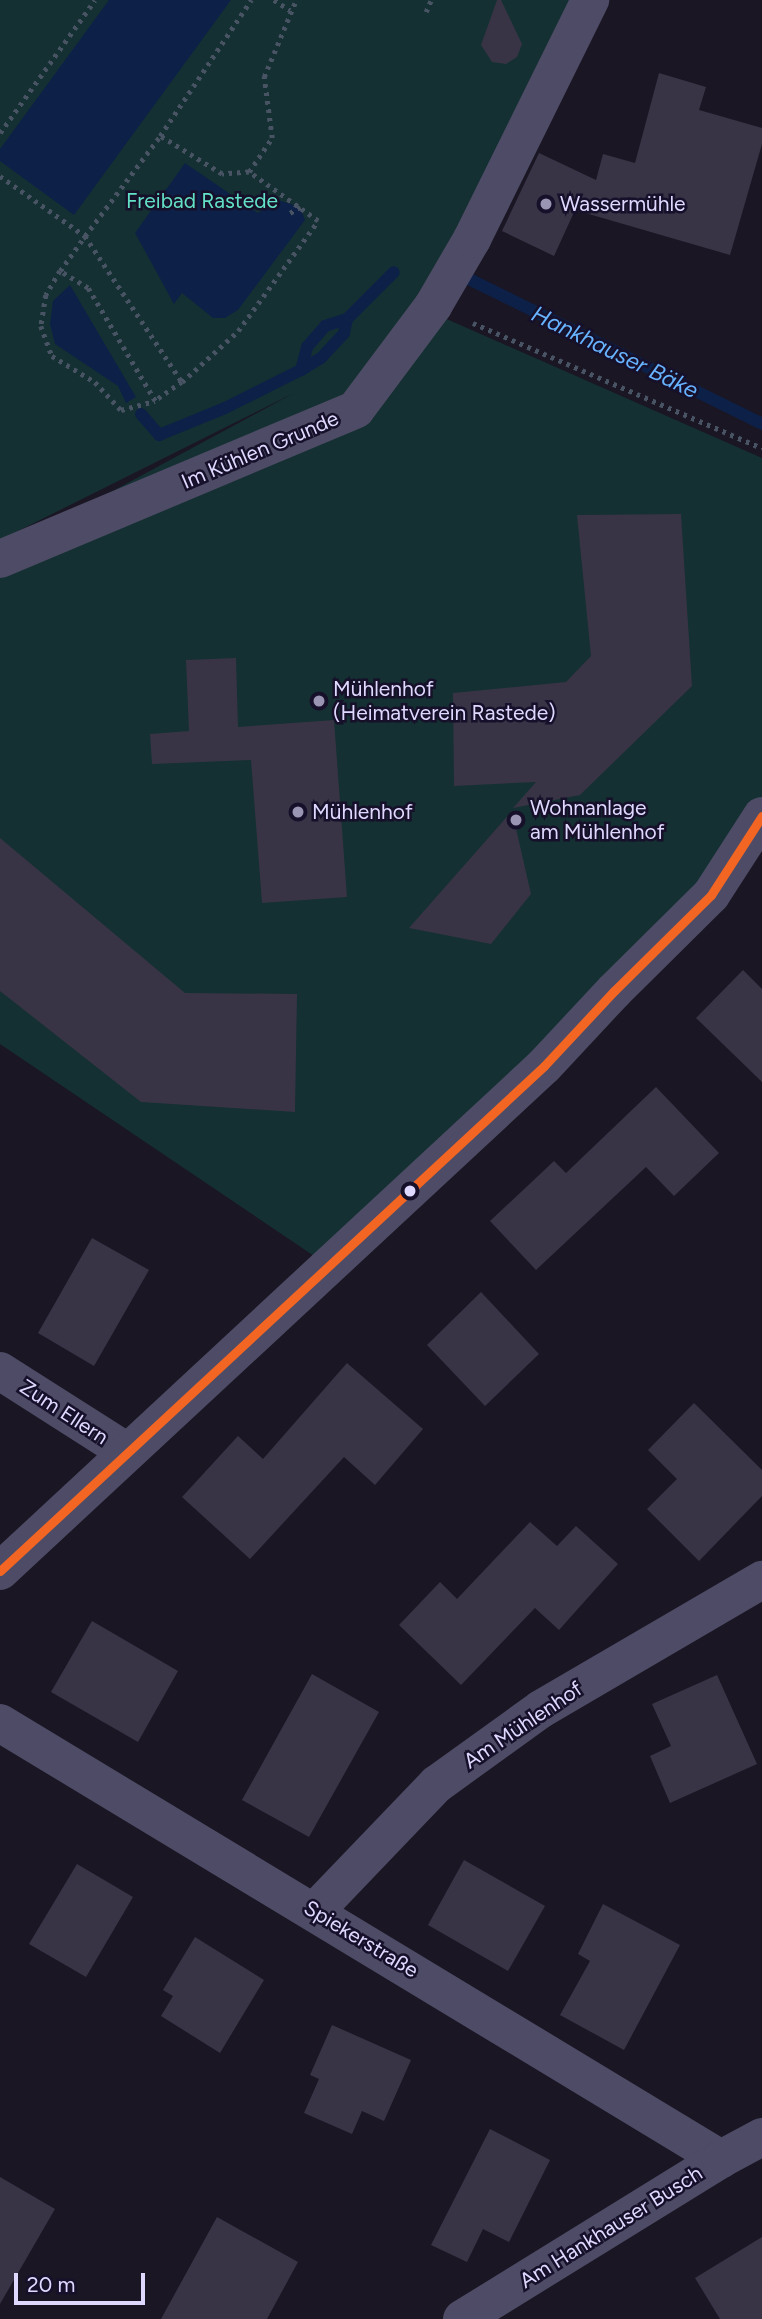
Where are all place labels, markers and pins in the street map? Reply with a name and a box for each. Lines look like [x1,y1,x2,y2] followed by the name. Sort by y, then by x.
[560,191,686,217] place label: Wassermühle
[538,196,554,212] marker: Wassermühle
[333,676,556,726] place label: Mühlenhof (Heimatverein Rastede)
[311,693,327,709] marker: Mühlenhof (Heimatverein Rastede)
[530,795,664,845] place label: Wohnanlage am Mühlenhof
[312,799,413,825] place label: Mühlenhof
[290,804,306,820] marker: Mühlenhof
[508,812,524,828] marker: Wohnanlage am Mühlenhof
[403,1184,417,1198] unlabelled marker

